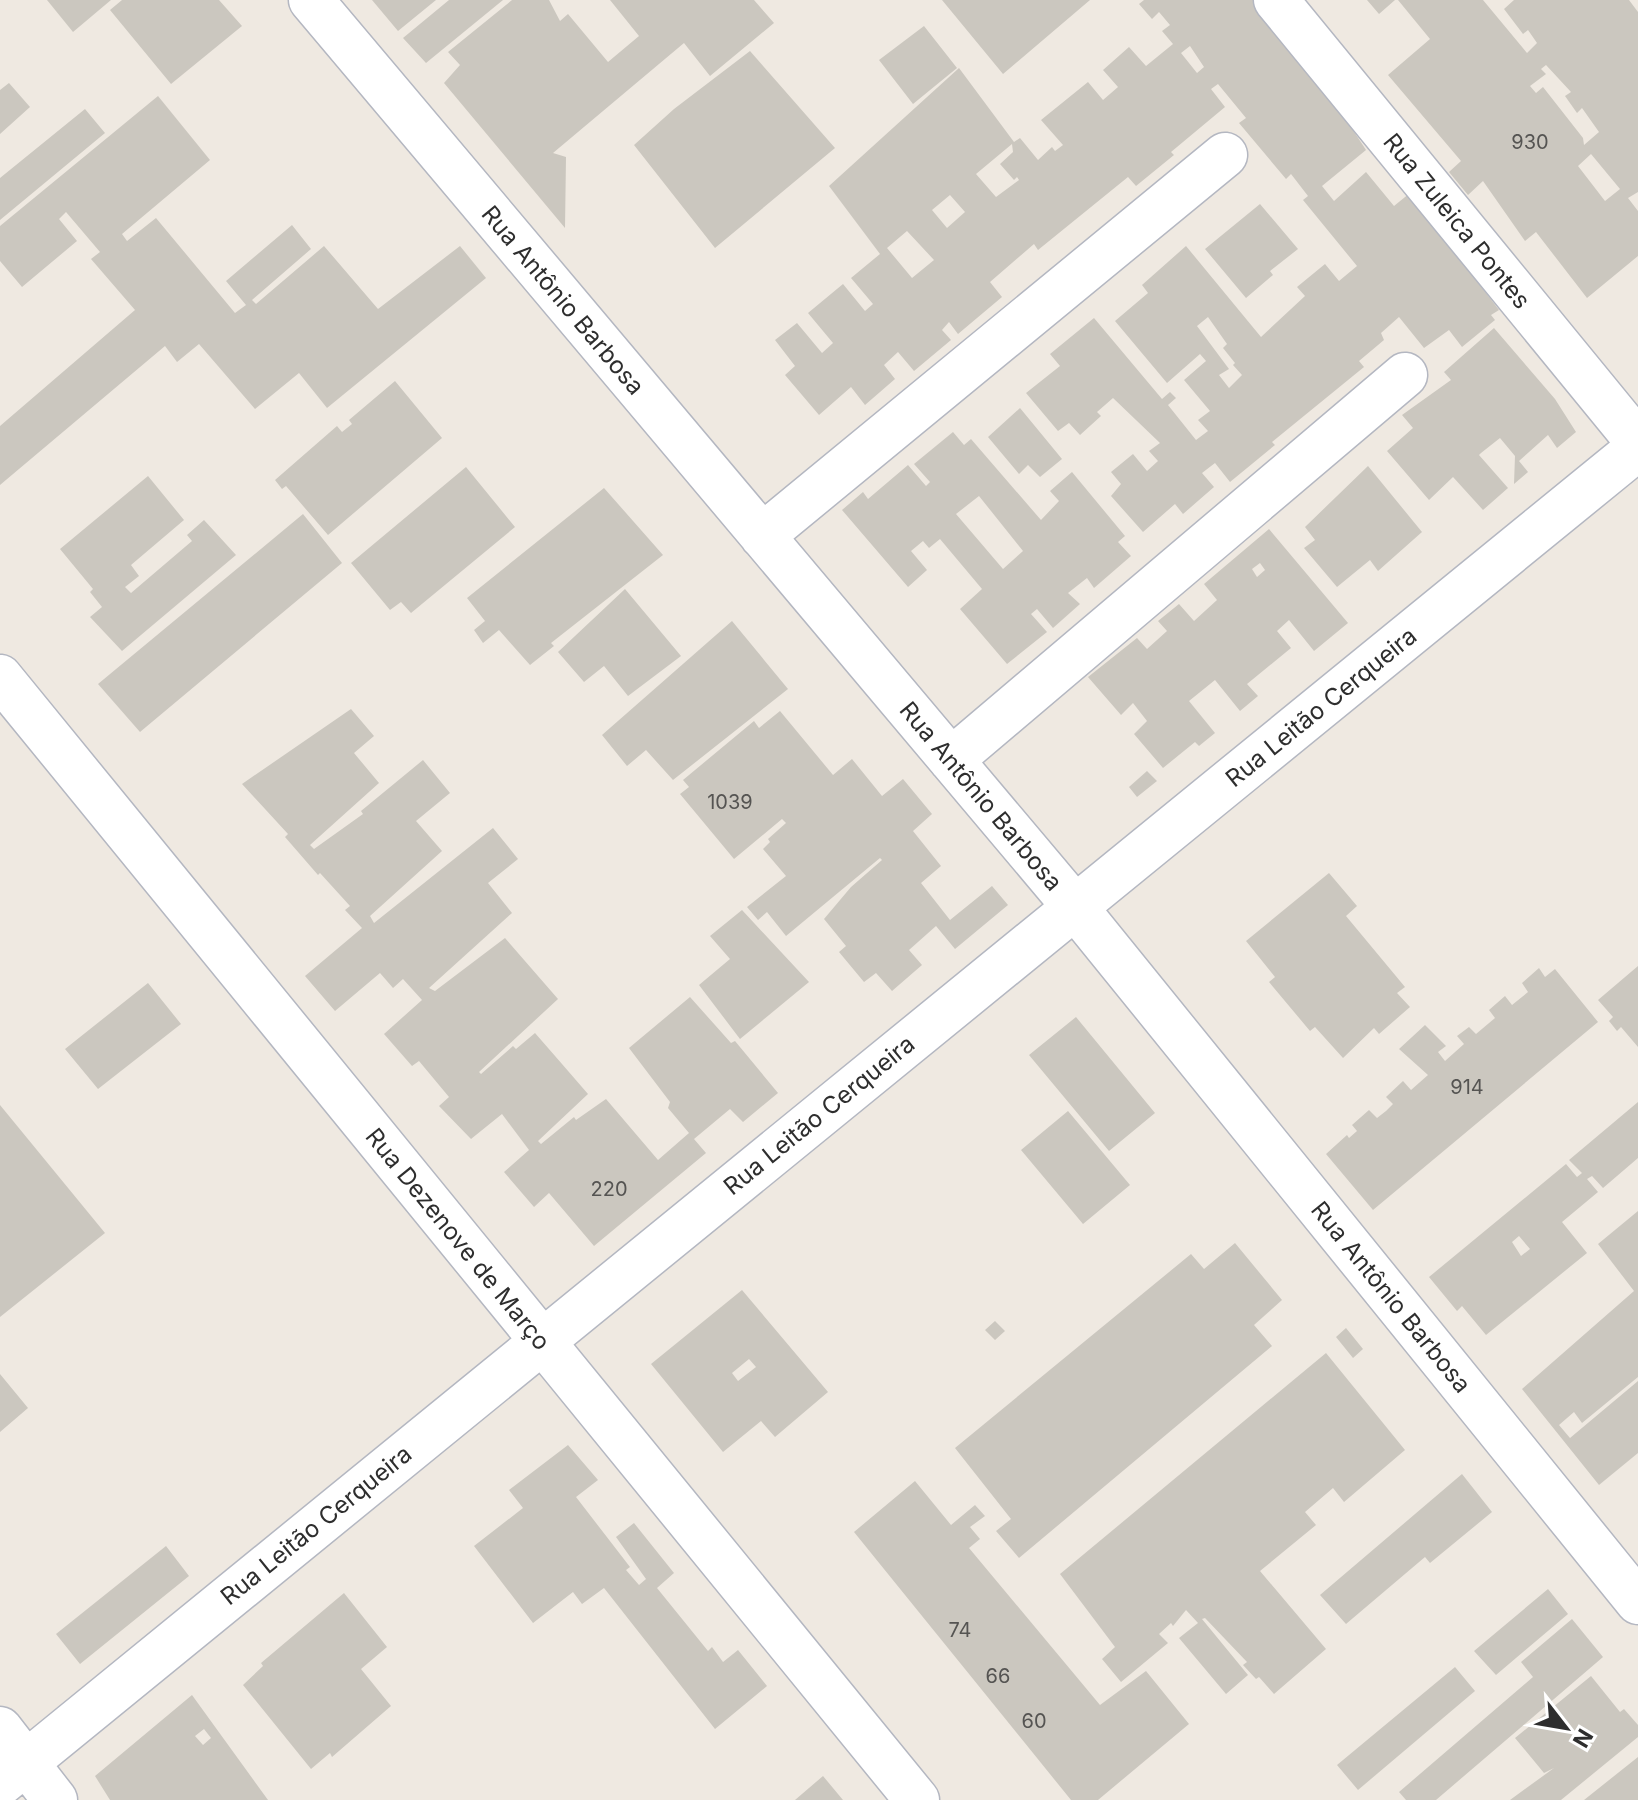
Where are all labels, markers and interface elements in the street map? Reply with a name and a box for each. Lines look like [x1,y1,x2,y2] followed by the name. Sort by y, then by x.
[1377,128,1537,314] street label: Rua Zuleica Pontes
[1511,130,1549,154] house number: 930
[476,200,650,400] street label: Rua Antônio Barbosa
[1220,621,1422,793] street label: Rua Leitão Cerqueira
[894,696,1068,896] street label: Rua Antônio Barbosa
[707,790,753,814] house number: 1039
[718,1029,920,1201] street label: Rua Leitão Cerqueira
[1450,1075,1484,1099] house number: 914
[360,1122,556,1356] street label: Rua Dezenove de Março
[590,1177,628,1201] house number: 220
[1305,1196,1477,1398] street label: Rua Antônio Barbosa
[215,1439,417,1611] street label: Rua Leitão Cerqueira
[948,1618,972,1642] house number: 74
[986,1664,1010,1688] house number: 66
[1526,1688,1606,1768] north arrow
[1021,1709,1047,1733] house number: 60
[1568,1724,1599,1752] text: N

